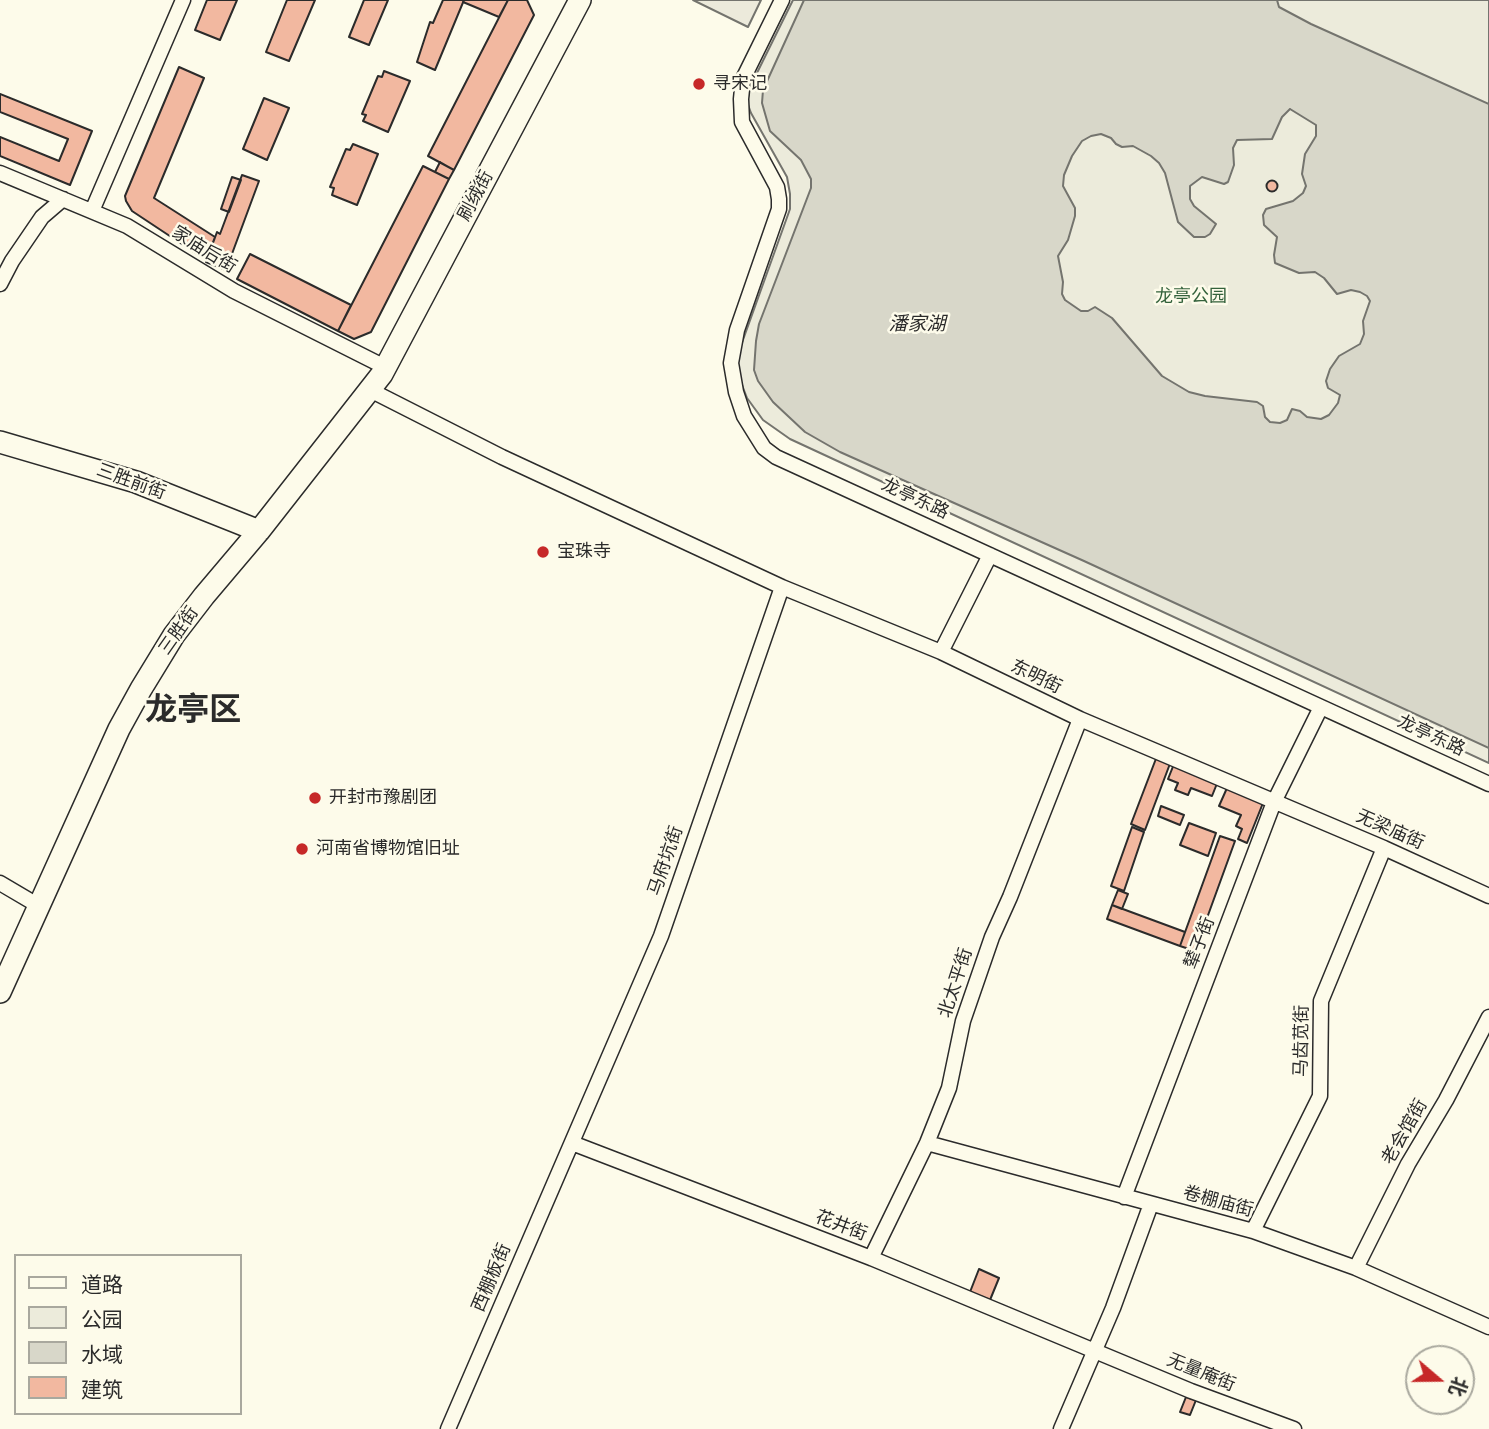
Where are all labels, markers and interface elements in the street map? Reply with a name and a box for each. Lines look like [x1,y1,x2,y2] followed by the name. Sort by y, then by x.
[713,73,767,95] place label: 寻宋记
[691,76,707,92] marker: 寻宋记
[454,167,498,225] street label: 刷绒街
[168,222,240,278] street label: 家庙后街
[1155,286,1227,308] park label: 龙亭公园
[889,314,945,336] water label: 潘家湖
[93,460,169,504] street label: 三胜前街
[878,474,952,524] street label: 龙亭东路
[557,541,611,563] place label: 宝珠寺
[535,544,551,560] marker: 宝珠寺
[155,603,203,659] street label: 三胜街
[1007,655,1065,699] street label: 东明街
[145,692,241,730] district label: 龙亭区
[1394,711,1468,761] street label: 龙亭东路
[329,787,437,809] place label: 开封市豫剧团
[307,790,323,806] marker: 开封市豫剧团
[1353,805,1427,855] street label: 无梁庙街
[644,823,688,899] street label: 马府坑街
[316,838,460,860] place label: 河南省博物馆旧址
[294,841,310,857] marker: 河南省博物馆旧址
[1180,914,1220,972] street label: 辇子街
[935,945,977,1021] street label: 北太平街
[1291,1005,1313,1077] street label: 马齿苋街
[1378,1095,1432,1169] street label: 老会馆街
[1180,1182,1256,1222] street label: 卷棚庙街
[812,1206,870,1246] street label: 花井街
[468,1241,516,1315] street label: 西棚板街
[14,1254,242,1415] legend
[81,1273,123,1296] text: 道路
[81,1308,123,1331] text: 公园
[81,1343,123,1366] text: 水域
[1405,1345,1475,1415] north arrow
[1164,1350,1238,1396] street label: 无量庵街
[1445,1374,1471,1399] text: 北
[81,1378,123,1401] text: 建筑

